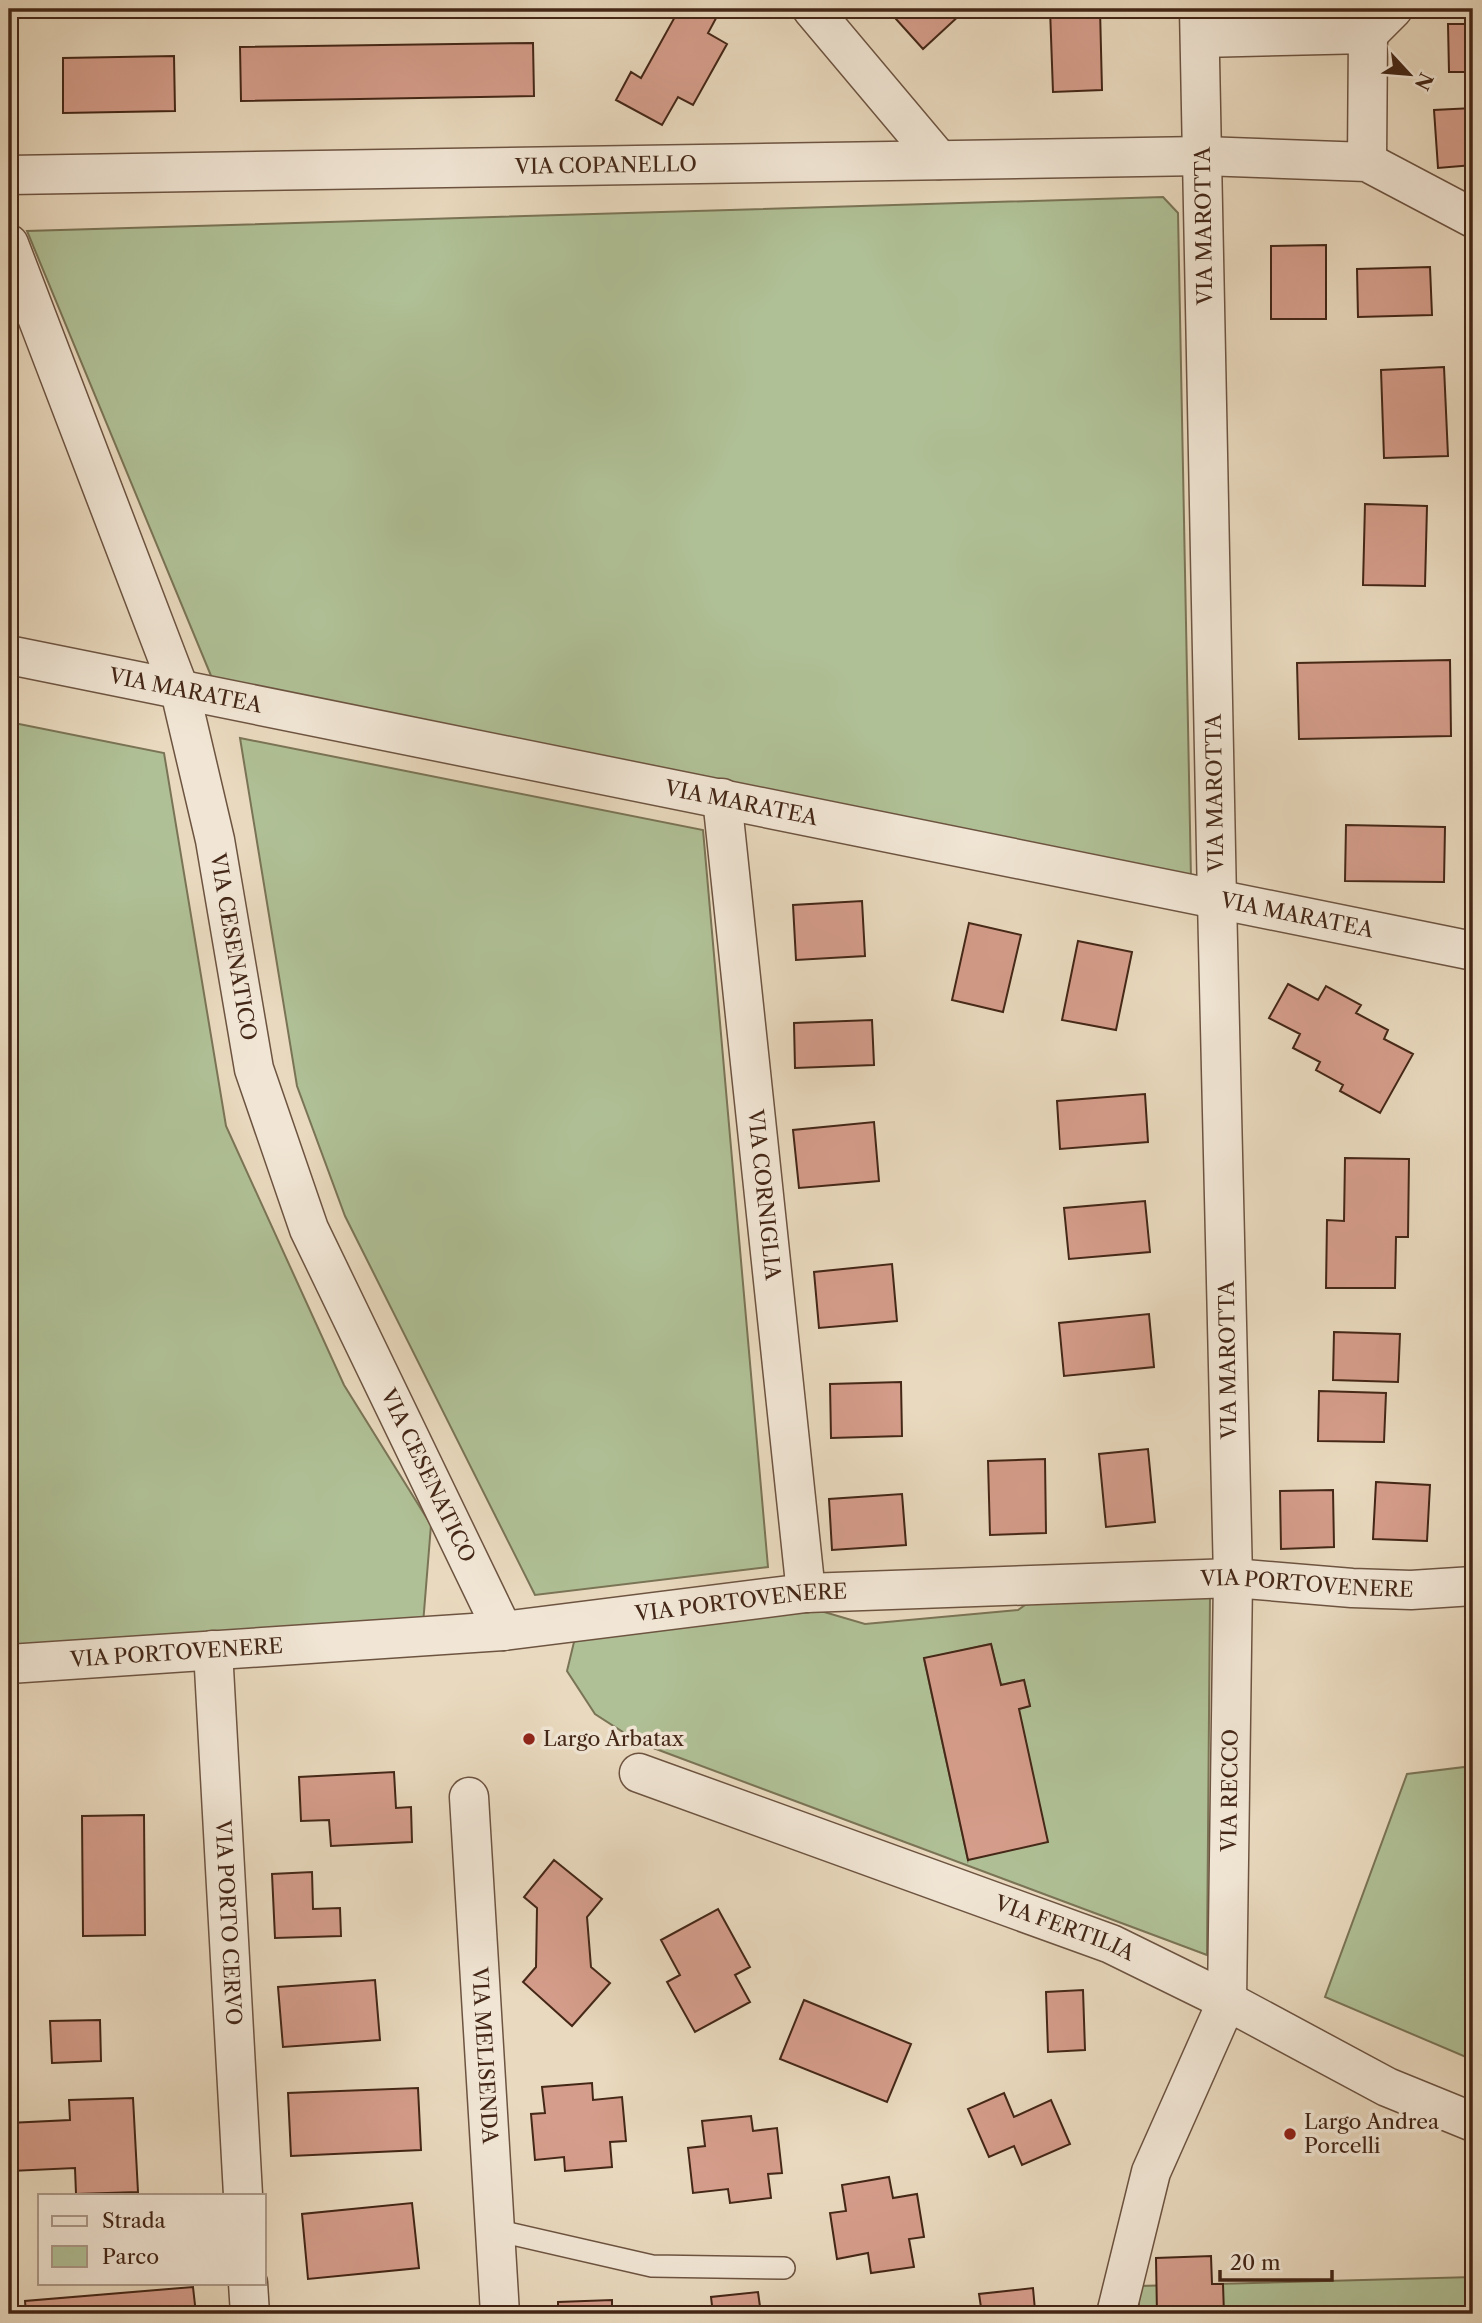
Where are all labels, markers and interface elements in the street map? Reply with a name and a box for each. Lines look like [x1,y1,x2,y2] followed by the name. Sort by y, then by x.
[1374,38,1444,108] north arrow
[1410,69,1438,94] text: N
[1190,146,1217,306] street label: VIA MAROTTA
[514,151,697,179] street label: VIA COPANELLO
[106,662,265,718] street label: VIA MARATEA
[1201,713,1228,873] street label: VIA MAROTTA
[662,775,820,830] street label: VIA MARATEA
[205,850,262,1042] street label: VIA CESENATICO
[1217,887,1376,943] street label: VIA MARATEA
[743,1107,786,1282] street label: VIA CORNIGLIA
[1214,1280,1241,1440] street label: VIA MAROTTA
[376,1384,481,1566] street label: VIA CESENATICO
[1199,1565,1414,1602] street label: VIA PORTOVENERE
[633,1579,848,1626] street label: VIA PORTOVENERE
[68,1633,284,1672] street label: VIA PORTOVENERE
[543,1726,685,1751] place label: Largo Arbatax
[1216,1729,1243,1853] street label: VIA RECCO
[521,1731,537,1747] marker: Largo Arbatax
[210,1818,247,2026] street label: VIA PORTO CERVO
[991,1890,1139,1966] street label: VIA FERTILIA
[467,1965,503,2145] street label: VIA MELISENDA
[1304,2109,1440,2158] place label: Largo Andrea Porcelli
[1282,2126,1298,2142] marker: Largo Andrea Porcelli
[38,2194,266,2284] legend
[102,2208,167,2233] text: Strada
[1220,2239,1332,2283] scale bar
[102,2244,159,2269] text: Parco
[1230,2250,1281,2275] text: 20 m

